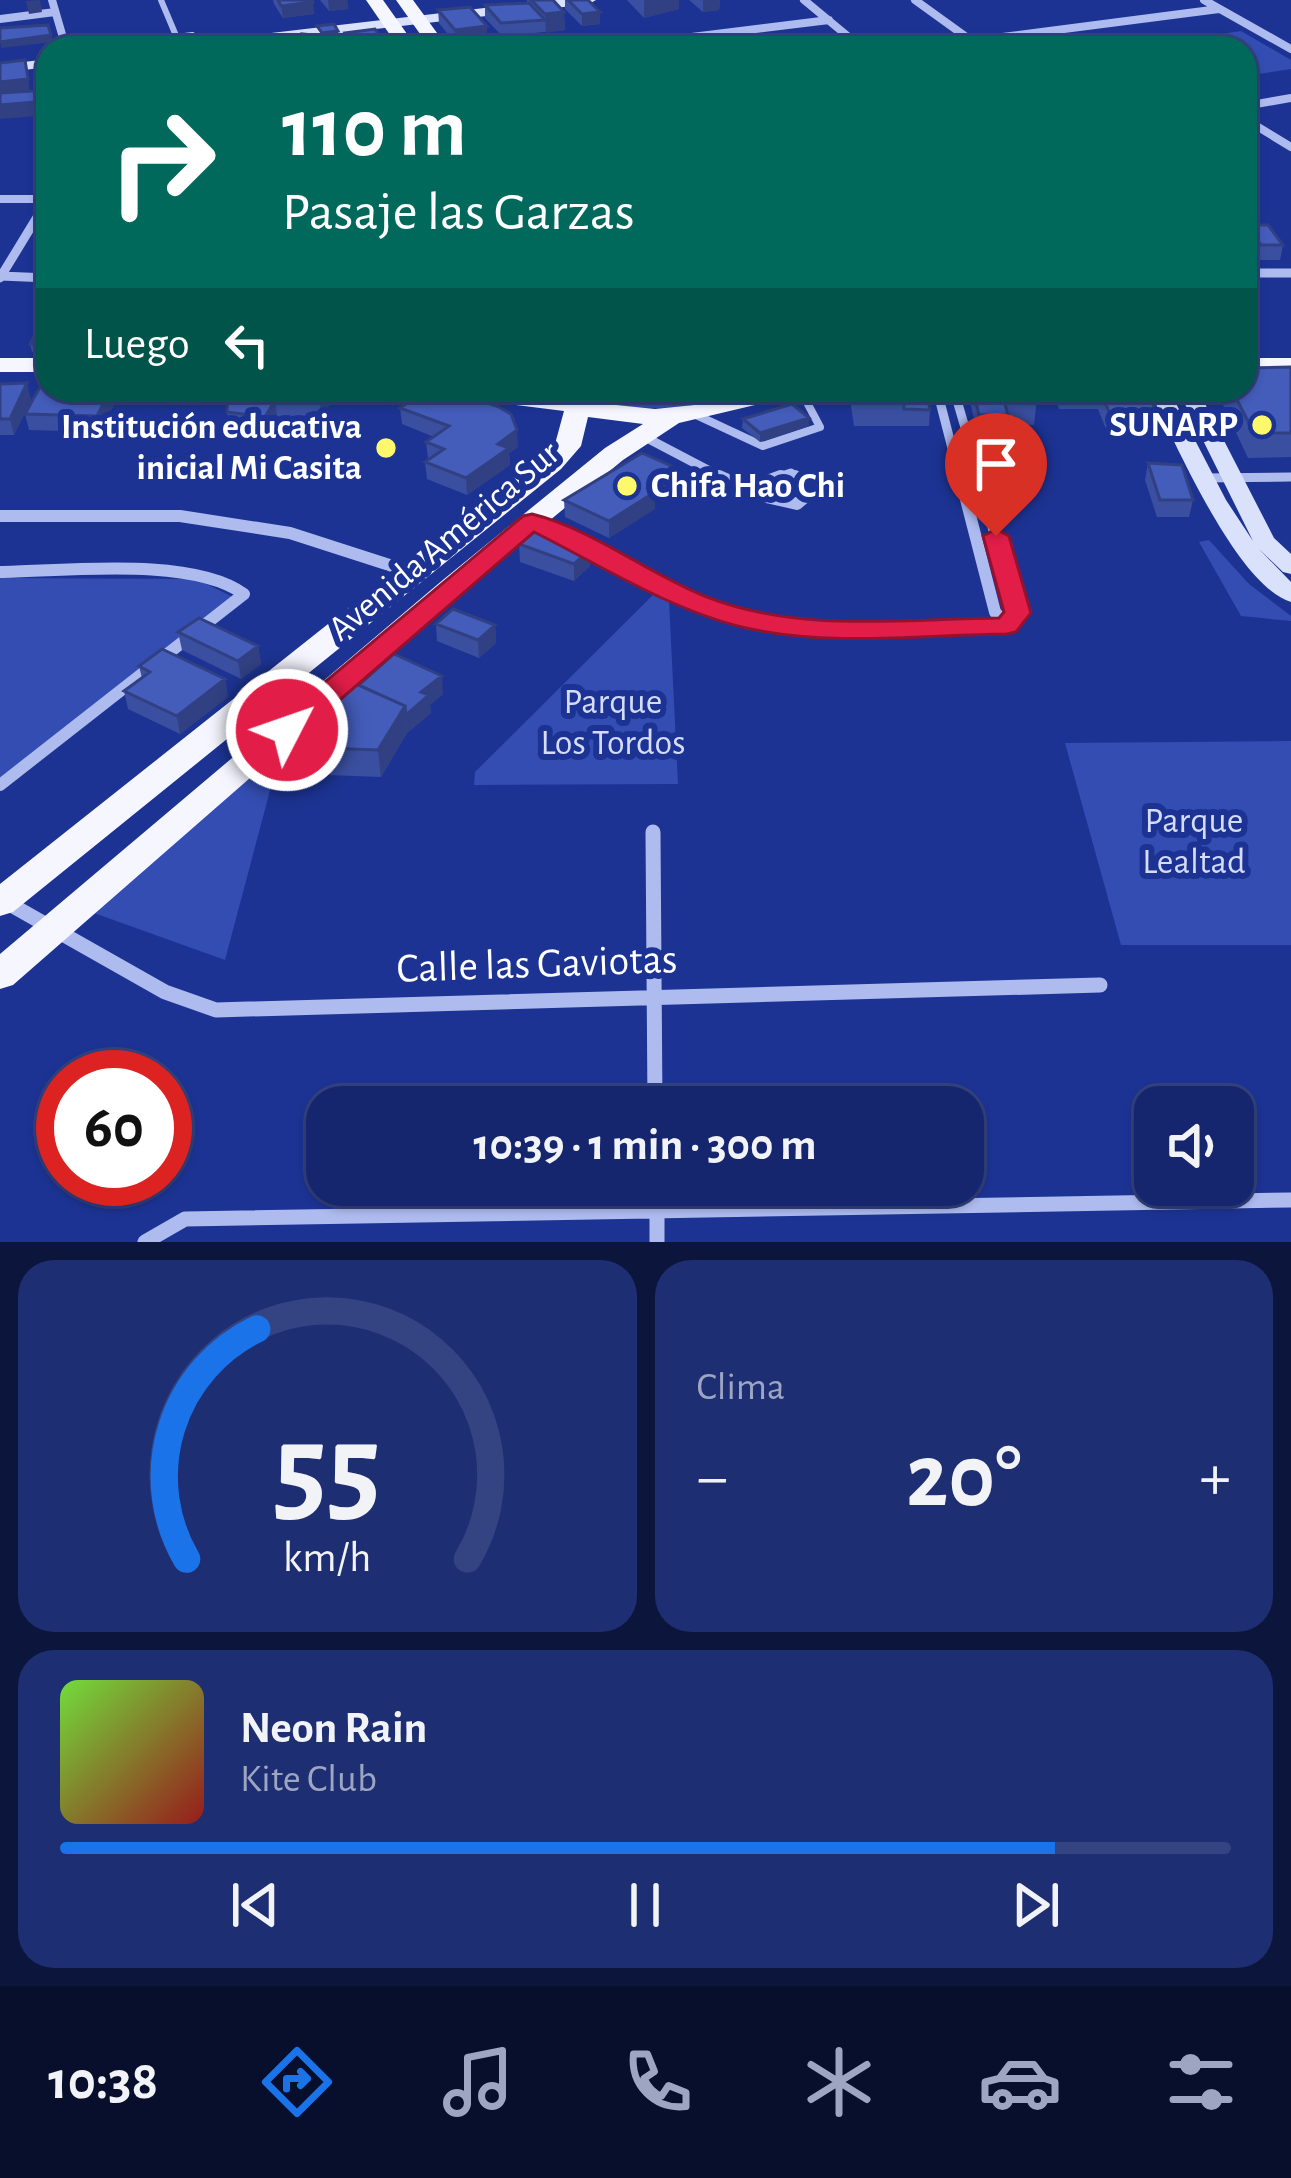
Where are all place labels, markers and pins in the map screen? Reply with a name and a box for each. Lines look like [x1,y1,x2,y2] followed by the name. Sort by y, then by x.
[1109,407,1238,443] place label: SUNARP
[61,409,362,486] place label: Institución educativa inicial Mi Casita
[1249,412,1275,438] marker: SUNARP
[945,413,1047,536] pin
[373,435,399,461] marker: Institución educativa inicial Mi Casita
[651,468,845,504] place label: Chifa Hao Chi
[614,473,640,499] marker: Chifa Hao Chi

